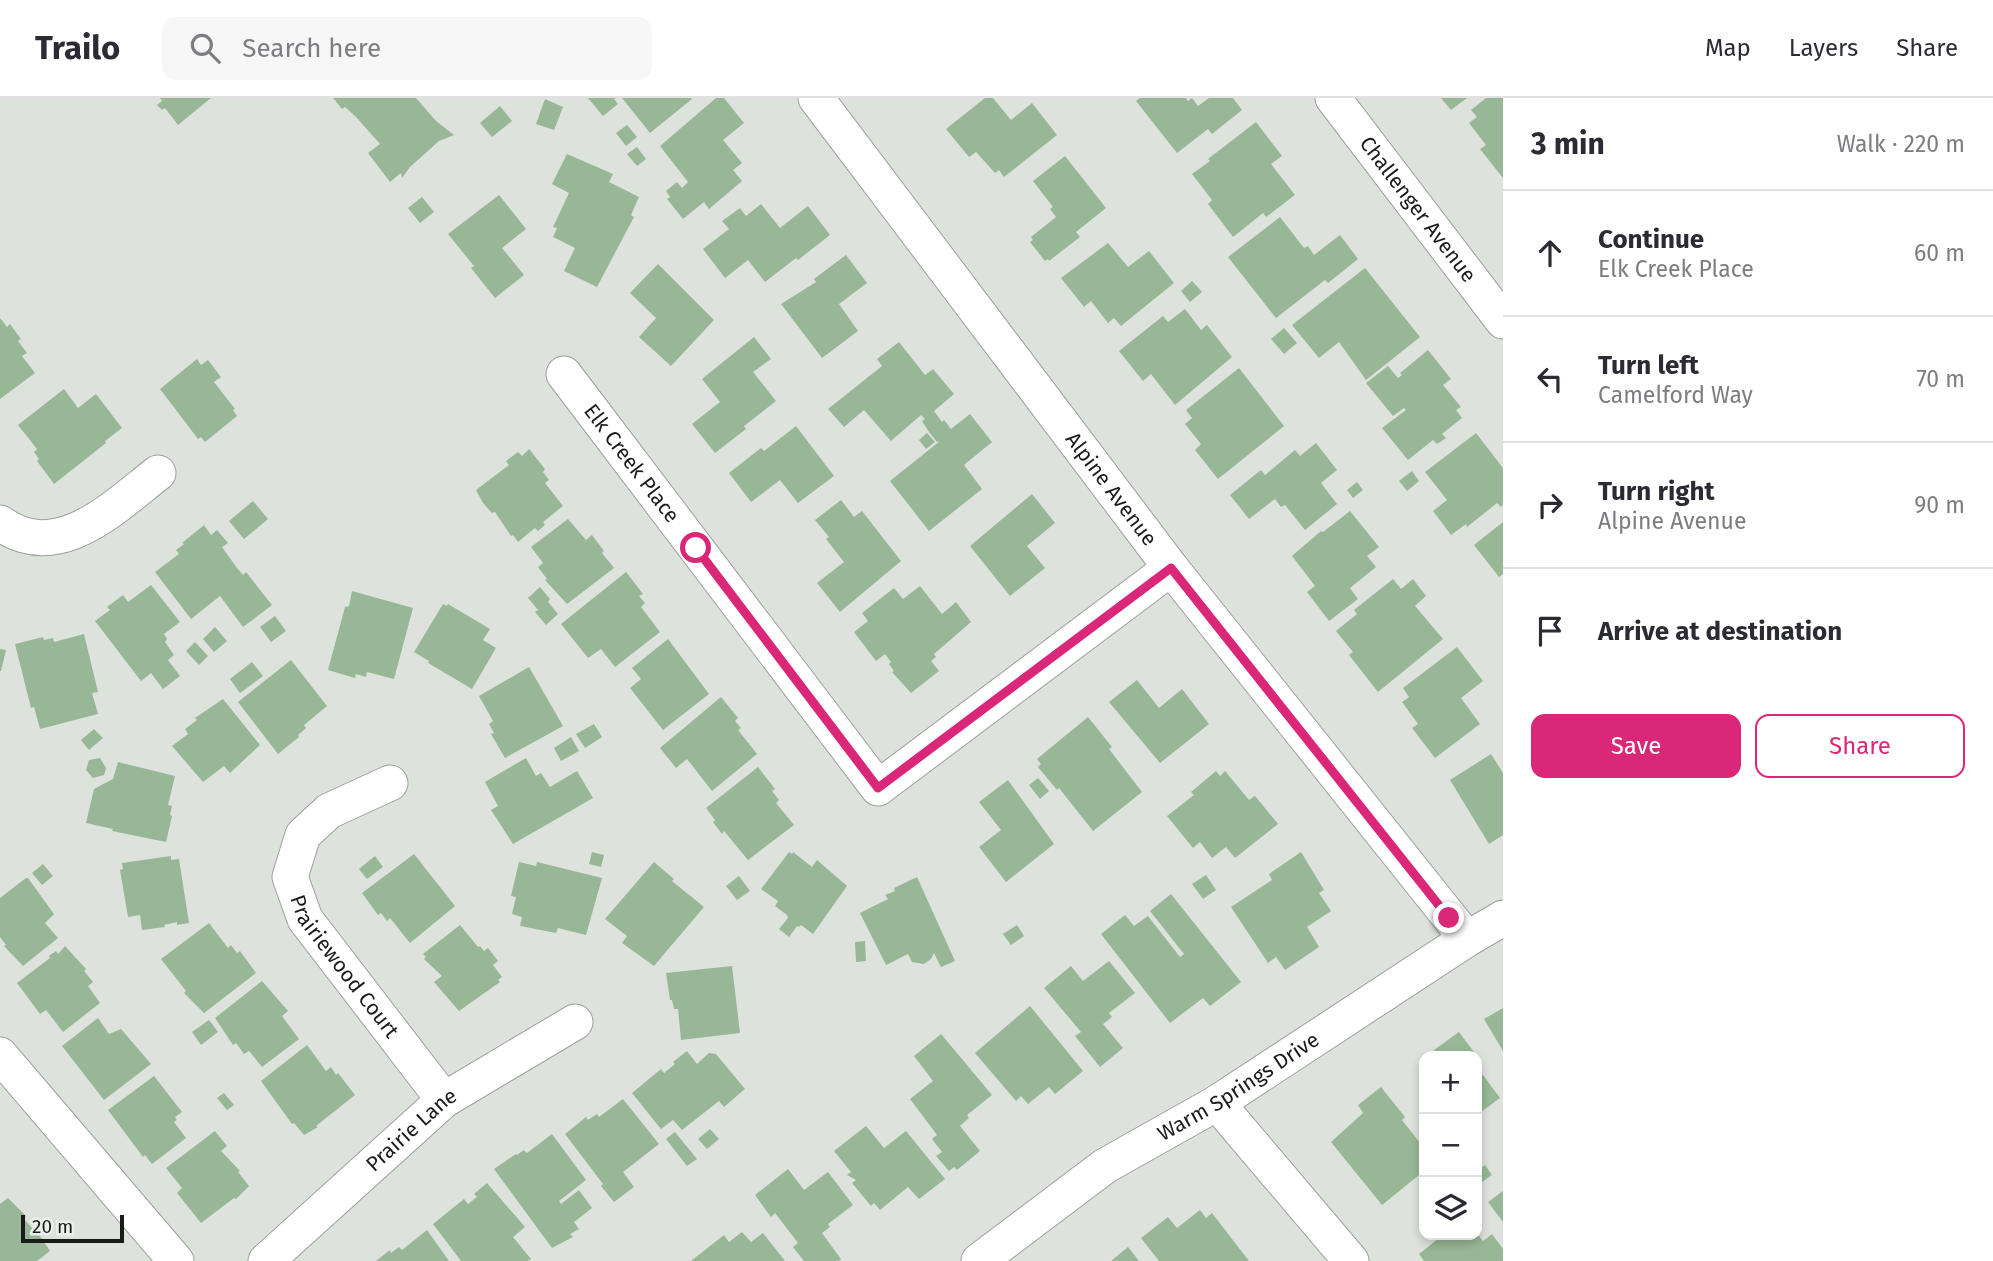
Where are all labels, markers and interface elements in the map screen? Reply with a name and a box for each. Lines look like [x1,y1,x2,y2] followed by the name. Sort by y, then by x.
[162,17,652,80] search box
[35,28,120,68] text: Trailo
[186,29,224,67] icon: search
[242,33,381,64] text: Search here
[1705,34,1751,62] text: Map
[1789,34,1858,62] text: Layers
[1896,34,1958,62] text: Share
[1531,126,1605,162] text: 3 min
[1837,130,1965,158] text: Walk · 220 m
[1354,131,1482,287] street label: Challenger Avenue
[1598,224,1704,255] text: Continue
[1531,234,1569,272] icon: ahead
[1914,239,1965,267] text: 60 m
[1598,255,1754,283] text: Elk Creek Place
[1598,350,1699,381] text: Turn left
[1531,360,1569,398] icon: left
[1916,365,1965,393] text: 70 m
[1598,381,1753,409] text: Camelford Way
[578,399,685,528] street label: Elk Creek Place
[1060,427,1163,551] street label: Alpine Avenue
[1598,476,1715,507] text: Turn right
[1531,486,1569,524] icon: right
[1914,491,1965,519] text: 90 m
[1598,507,1747,535] text: Alpine Avenue
[680,532,711,563] route start
[1531,612,1569,650] icon: arrive
[1598,616,1842,647] text: Arrive at destination
[1531,714,1741,778] button: Save
[1755,714,1965,778] button: Share
[284,891,405,1044] street label: Prairiewood Court
[1433,902,1464,933] route end
[1153,1027,1324,1147] street label: Warm Springs Drive
[1419,1051,1482,1240] map controls
[1419,1051,1482,1114] button: +
[361,1082,461,1177] street label: Prairie Lane
[1419,1114,1482,1177] button: −
[1419,1177,1482,1240] button: layers
[21,1212,124,1244] scale bar
[32,1215,73,1238] text: 20 m

